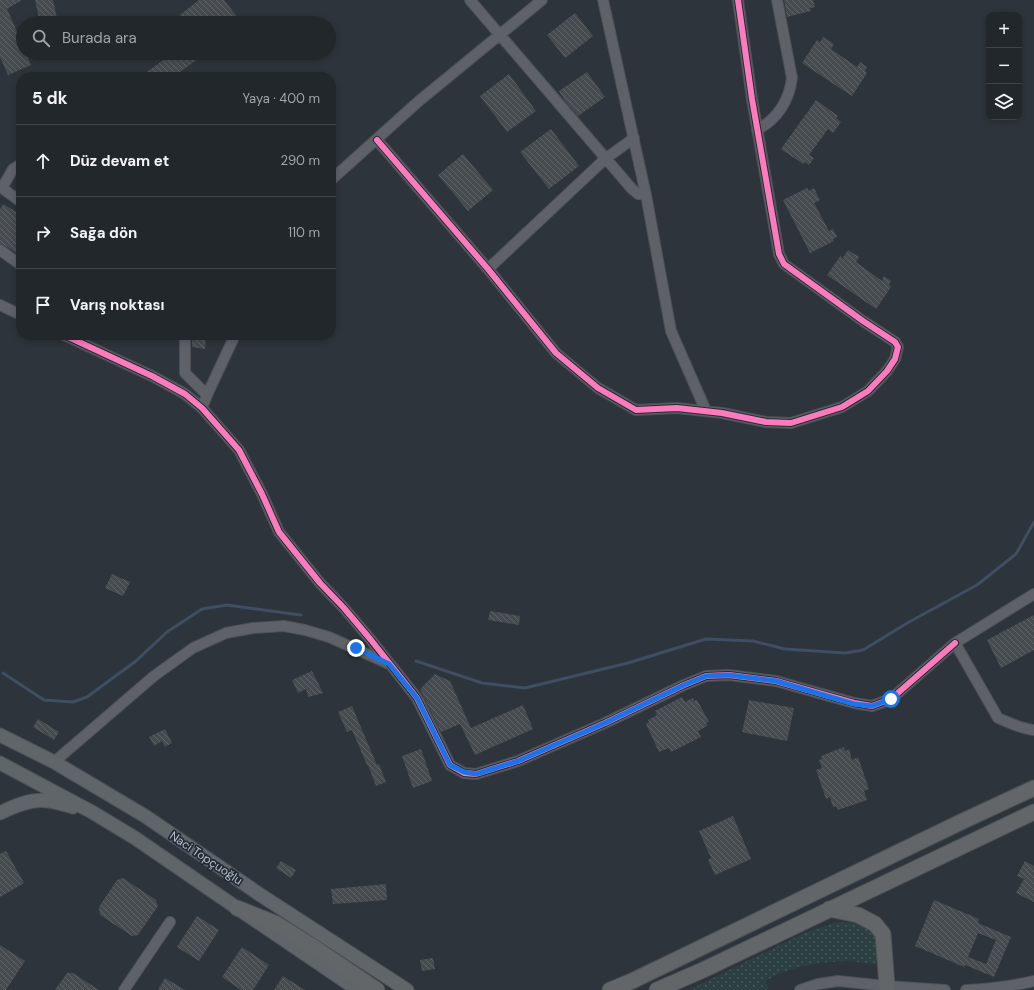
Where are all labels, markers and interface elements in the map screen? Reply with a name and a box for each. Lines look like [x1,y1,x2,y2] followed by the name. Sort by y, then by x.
[986,12,1022,120] map controls
[986,12,1022,48] button: +
[16,16,336,60] search box
[30,27,52,49] icon: search
[62,28,137,48] text: Burada ara
[986,48,1022,84] button: −
[986,84,1022,120] button: layers
[32,87,68,109] text: 5 dk
[242,90,320,107] text: Yaya · 400 m
[32,150,54,172] icon: ahead
[70,151,169,171] text: Düz devam et
[281,152,320,169] text: 290 m
[32,222,54,244] icon: right
[70,223,137,243] text: Sağa dön
[288,224,320,241] text: 110 m
[32,294,54,316] icon: arrive
[70,295,164,315] text: Varış noktası
[347,639,365,657] route end
[882,690,900,708] route start
[166,828,246,888] street label: Naci Topçuoğlu

